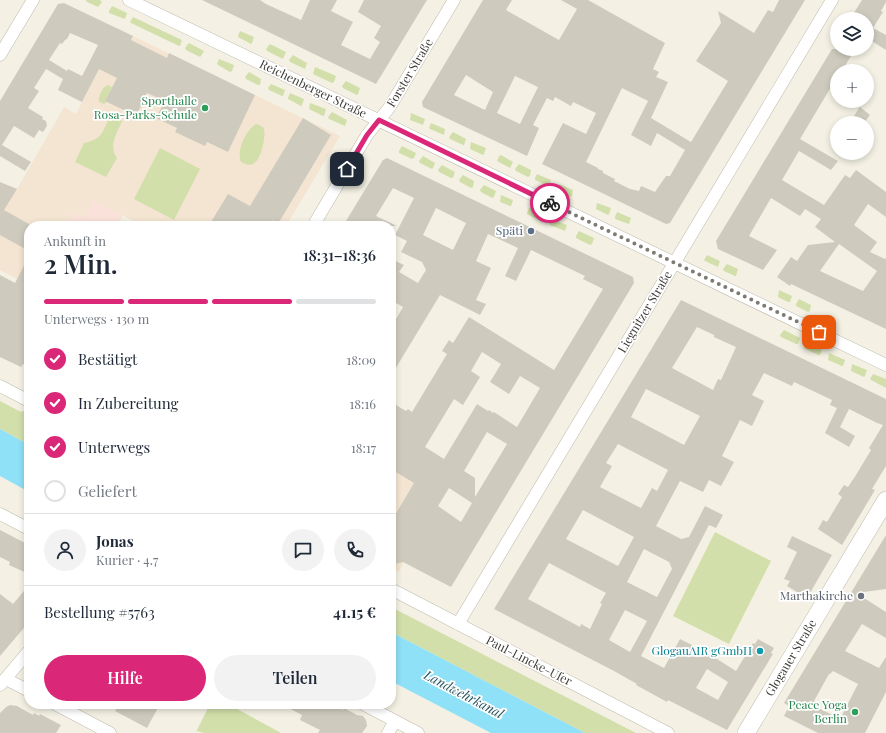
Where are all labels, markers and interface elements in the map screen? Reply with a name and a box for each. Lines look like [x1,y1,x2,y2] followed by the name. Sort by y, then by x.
[830,12,874,160] map controls
[830,12,874,56] button: layers
[382,35,436,110] street label: Forster Straße
[257,55,370,121] street label: Reichenberger Straße
[830,64,874,108] button: +
[94,92,197,122] place label: Sporthalle Rosa-Parks-Schule
[200,103,210,113] marker: Sporthalle Rosa-Parks-Schule
[830,116,874,160] button: −
[330,152,364,186] pin
[336,158,358,180] icon: home
[530,183,570,223] courier
[539,192,561,214] icon: bike
[496,222,523,238] place label: Späti
[526,226,536,236] marker: Späti
[44,232,106,249] text: Ankunft in
[303,245,376,265] text: 18:31–18:36
[44,246,118,281] text: 2 Min.
[613,268,675,355] street label: Liegnitzer Straße
[44,310,149,327] text: Unterwegs · 130 m
[802,315,836,349] pin
[808,321,830,343] icon: bag
[44,348,66,370] icon: check
[78,349,137,369] text: Bestätigt
[347,351,376,368] text: 18:09
[44,392,66,414] icon: check
[78,393,178,413] text: In Zubereitung
[349,395,376,412] text: 18:16
[44,436,66,458] icon: check
[78,437,150,457] text: Unterwegs
[351,439,376,456] text: 18:17
[78,481,137,501] text: Geliefert
[44,529,86,571] button: person
[282,529,324,571] button: chat
[334,529,376,571] button: phone
[96,531,134,551] text: Jonas
[96,551,158,568] text: Kurier · 4.7
[780,587,853,603] place label: Marthakirche
[856,591,866,601] marker: Marthakirche
[44,602,155,622] text: Bestellung #5763
[333,602,376,622] text: 41.15 €
[761,616,819,699] street label: Glogauer Straße
[484,632,576,689] street label: Paul-Lincke-Ufer
[652,642,752,658] place label: GlogauAIR gGmbH
[755,646,765,656] marker: GlogauAIR gGmbH
[44,655,206,701] button: Hilfe
[214,655,376,701] button: Teilen
[421,665,508,722] water label: Landwehrkanal
[789,696,847,726] place label: Peace Yoga Berlin
[850,707,860,717] marker: Peace Yoga Berlin

